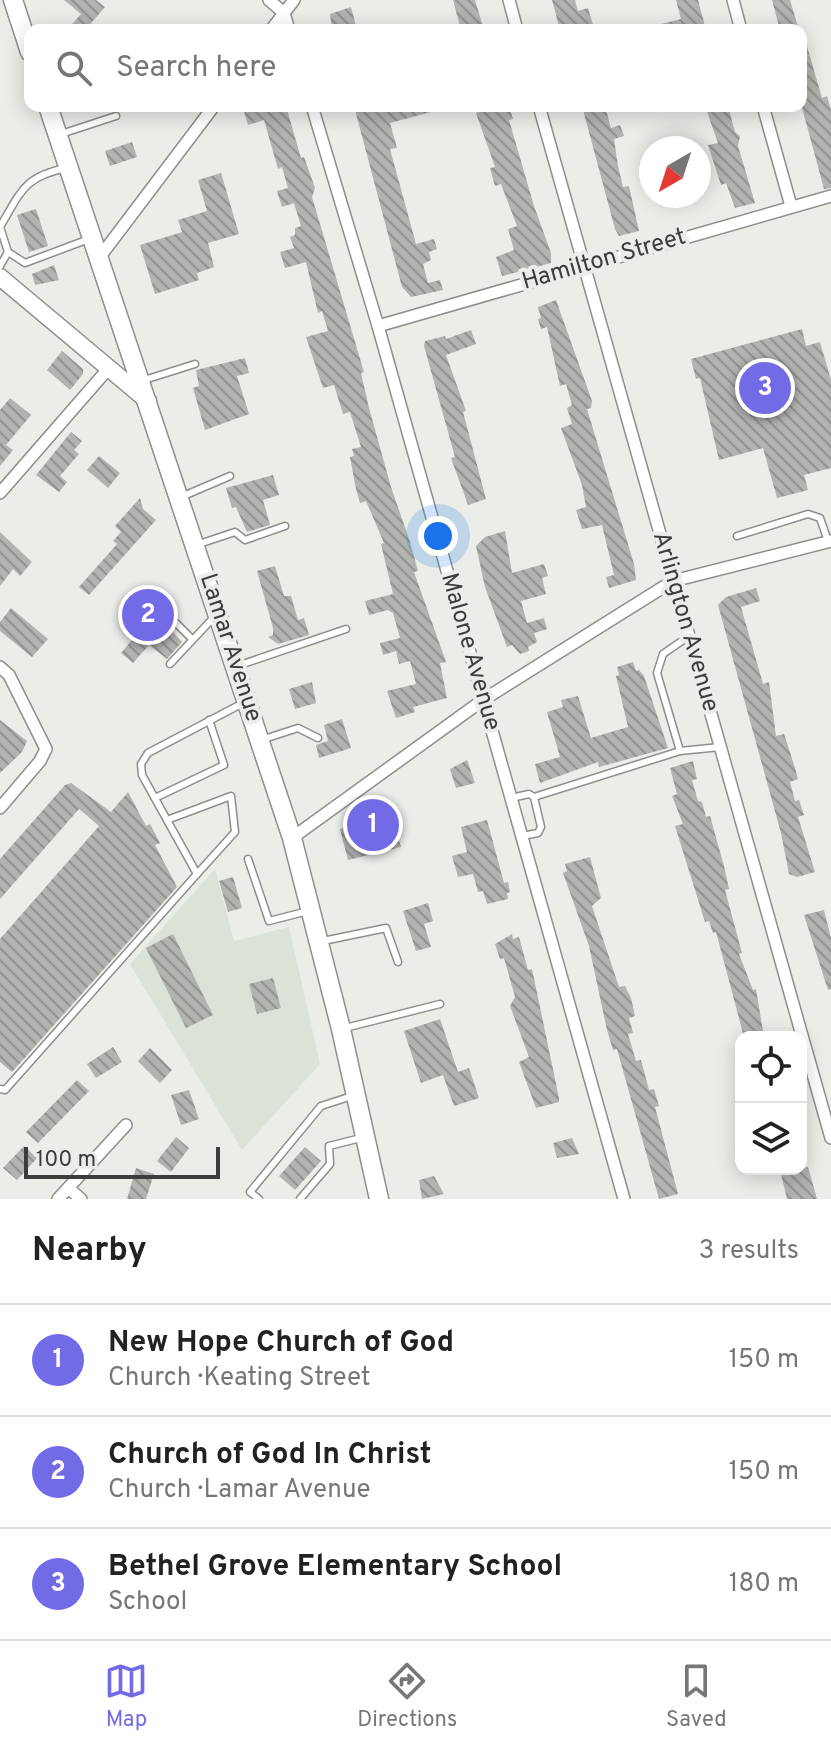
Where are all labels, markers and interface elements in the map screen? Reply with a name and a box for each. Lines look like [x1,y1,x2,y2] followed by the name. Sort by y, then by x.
[24,24,807,112] search box
[52,46,96,90] icon: search
[116,50,276,87] text: Search here
[639,136,711,208] north arrow
[519,222,689,298] street label: Hamilton Street
[739,358,791,418] pin: 3
[418,516,458,556] your location
[645,529,725,715] street label: Arlington Avenue
[192,570,268,726] street label: Lamar Avenue
[433,570,507,734] street label: Malone Avenue
[122,585,174,645] pin: 2
[347,795,399,855] pin: 1
[735,1031,807,1175] map controls
[735,1031,807,1103] button: locate
[735,1103,807,1175] button: layers
[24,1143,220,1179] scale bar
[36,1147,96,1174] text: 100 m
[32,1230,147,1273] text: Nearby
[699,1235,799,1268] text: 3 results
[108,1325,454,1362] text: New Hope Church of God
[53,1344,63,1377] text: 1
[728,1344,799,1377] text: 150 m
[108,1362,371,1395] text: Church · Keating Street
[108,1437,432,1474] text: Church of God In Christ
[50,1456,66,1489] text: 2
[728,1456,799,1489] text: 150 m
[108,1474,370,1507] text: Church · Lamar Avenue
[108,1549,562,1586] text: Bethel Grove Elementary School
[50,1568,66,1601] text: 3
[729,1568,799,1601] text: 180 m
[108,1586,187,1619] text: School
[104,1659,148,1734] tab: Map
[357,1659,457,1734] tab: Directions
[666,1659,727,1734] tab: Saved

